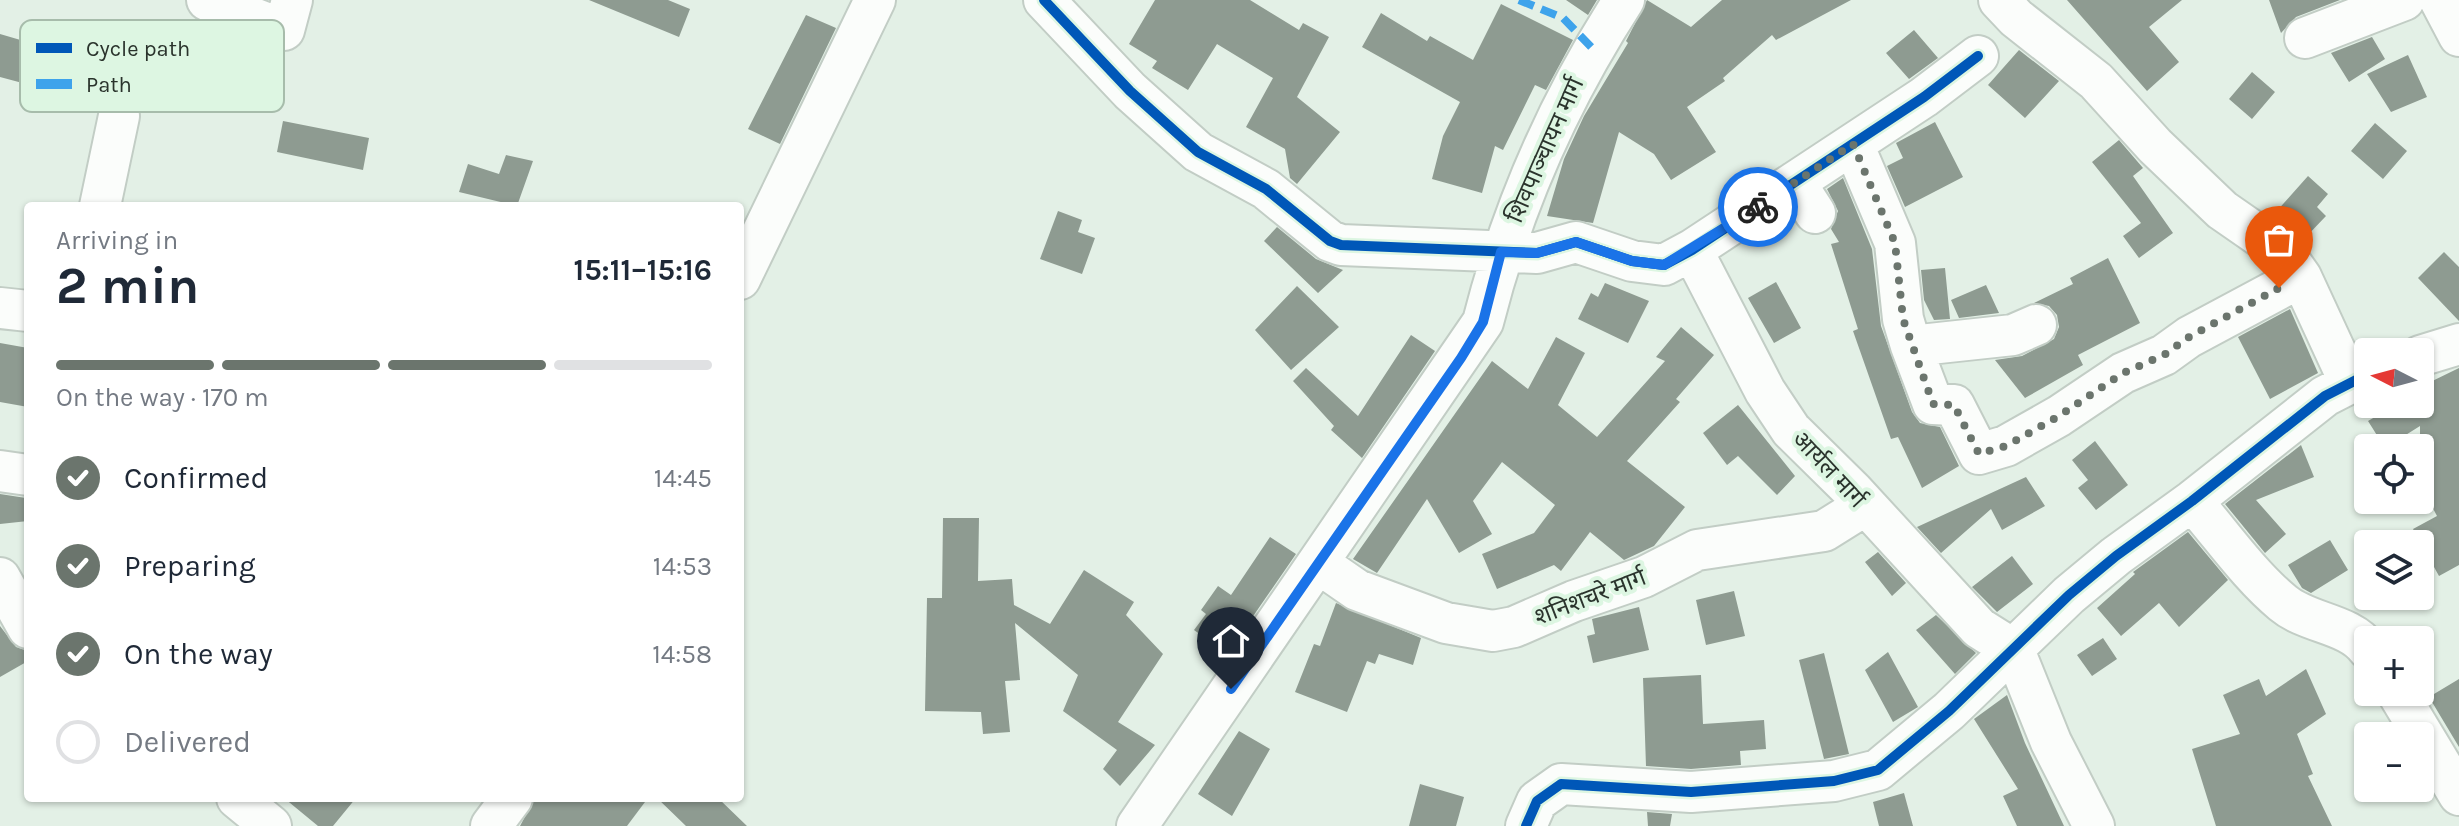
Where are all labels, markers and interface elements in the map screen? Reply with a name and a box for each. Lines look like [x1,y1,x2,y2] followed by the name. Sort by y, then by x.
[20,20,284,112] legend
[86,36,190,62] text: Cycle path
[86,72,132,98] text: Path
[1501,72,1590,227] street label: शिवपाञ्चायन मार्ग
[1718,167,1798,247] courier
[1736,185,1780,229] icon: bike
[2245,206,2313,288] pin
[2257,218,2301,262] icon: bag
[56,225,178,256] text: Arriving in
[573,252,712,288] text: 15:11–15:16
[56,255,199,316] text: 2 min
[2354,338,2434,418] north arrow
[2354,338,2434,802] map controls
[56,382,269,413] text: On the way · 170 m
[1787,425,1872,514] street label: आर्यल मार्ग
[2354,434,2434,514] button: locate
[56,456,100,500] icon: check
[124,460,268,496] text: Confirmed
[654,463,712,494] text: 14:45
[2354,530,2434,610] button: layers
[56,544,100,588] icon: check
[124,548,256,584] text: Preparing
[653,551,712,582] text: 14:53
[1530,563,1651,631] street label: शनिशचरे मार्ग
[1197,607,1265,689] pin
[1209,619,1253,663] icon: home
[2354,626,2434,706] button: +
[56,632,100,676] icon: check
[124,636,273,672] text: On the way
[652,639,712,670] text: 14:58
[2354,722,2434,802] button: −
[124,724,251,760] text: Delivered

